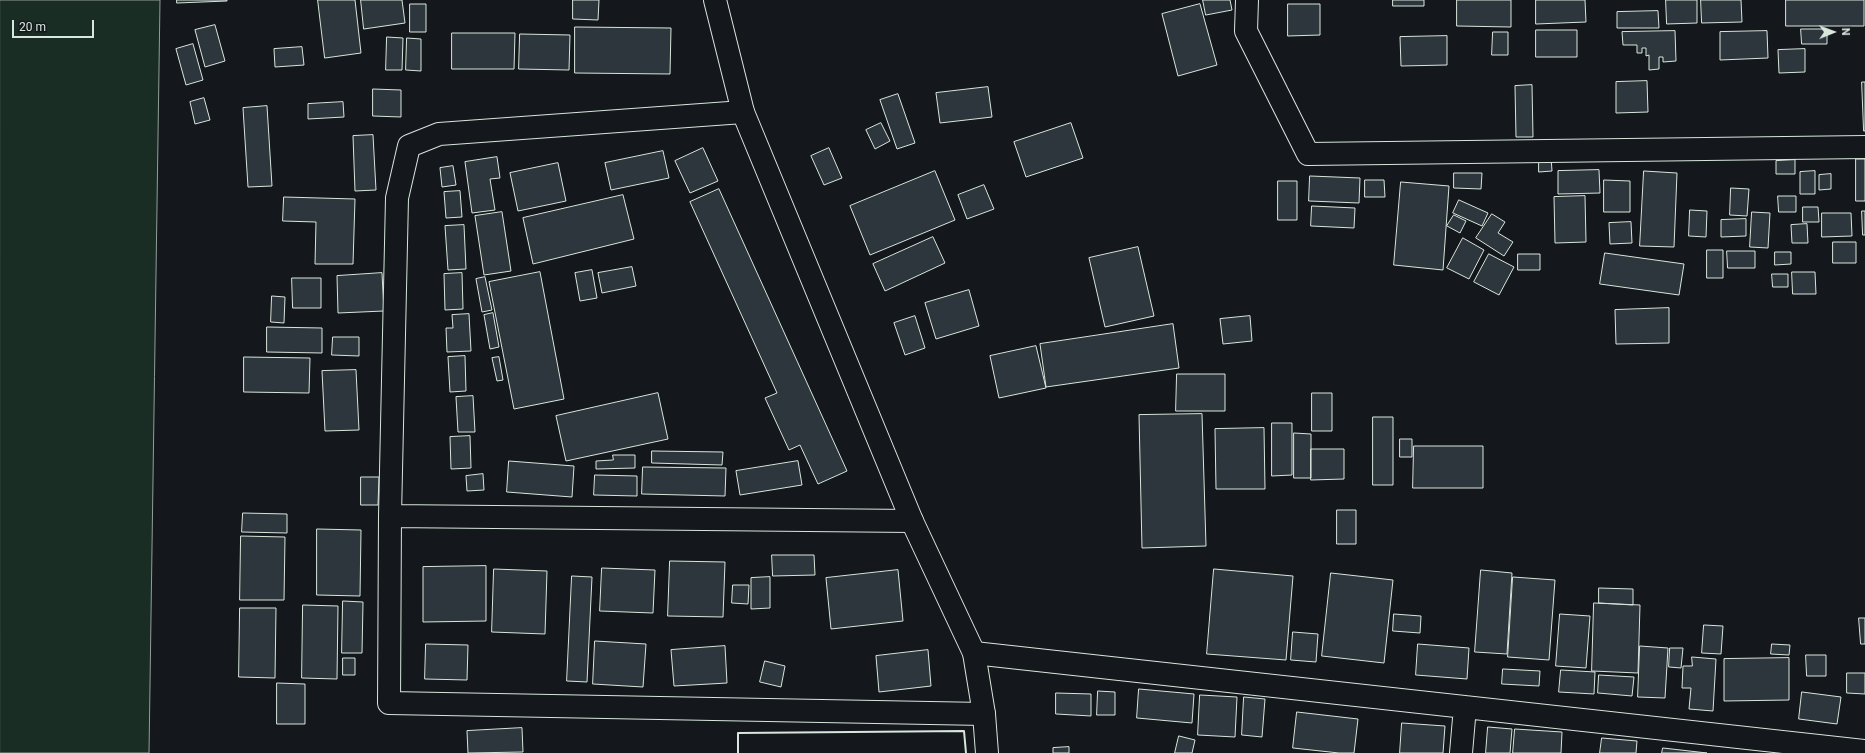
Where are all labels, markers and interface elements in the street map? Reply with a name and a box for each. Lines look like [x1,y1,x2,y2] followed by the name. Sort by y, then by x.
[14,12,96,38] scale bar
[1813,12,1853,52] north arrow
[19,20,46,34] text: 20 m
[1839,28,1852,36] text: N

